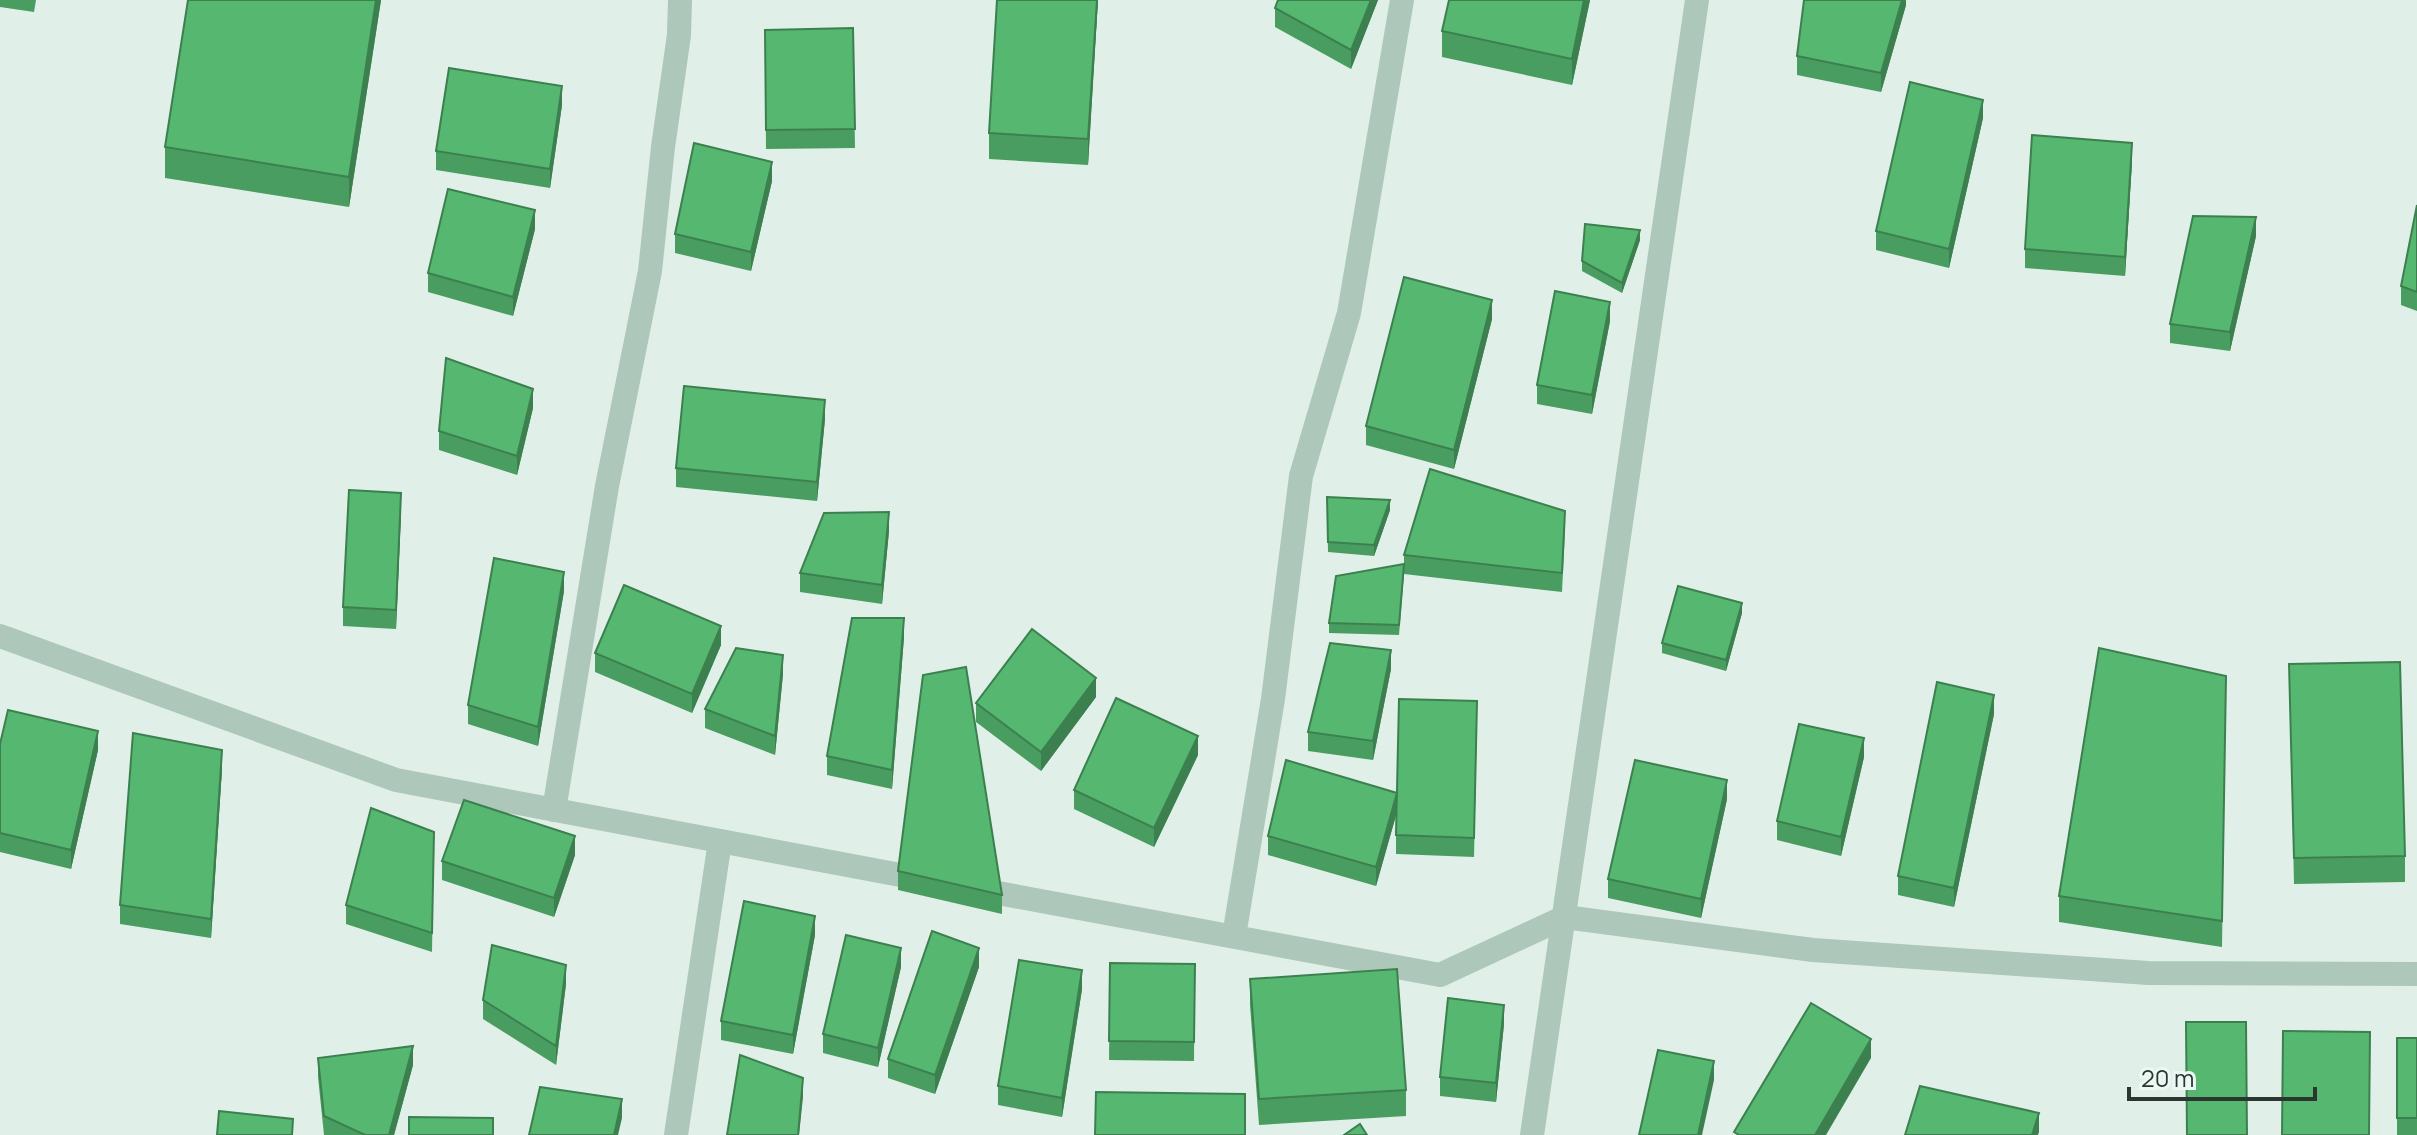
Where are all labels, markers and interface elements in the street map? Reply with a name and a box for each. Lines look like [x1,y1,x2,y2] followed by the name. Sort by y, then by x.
[2129,1051,2315,1101] scale bar
[2141,1061,2194,1094] text: 20 m

